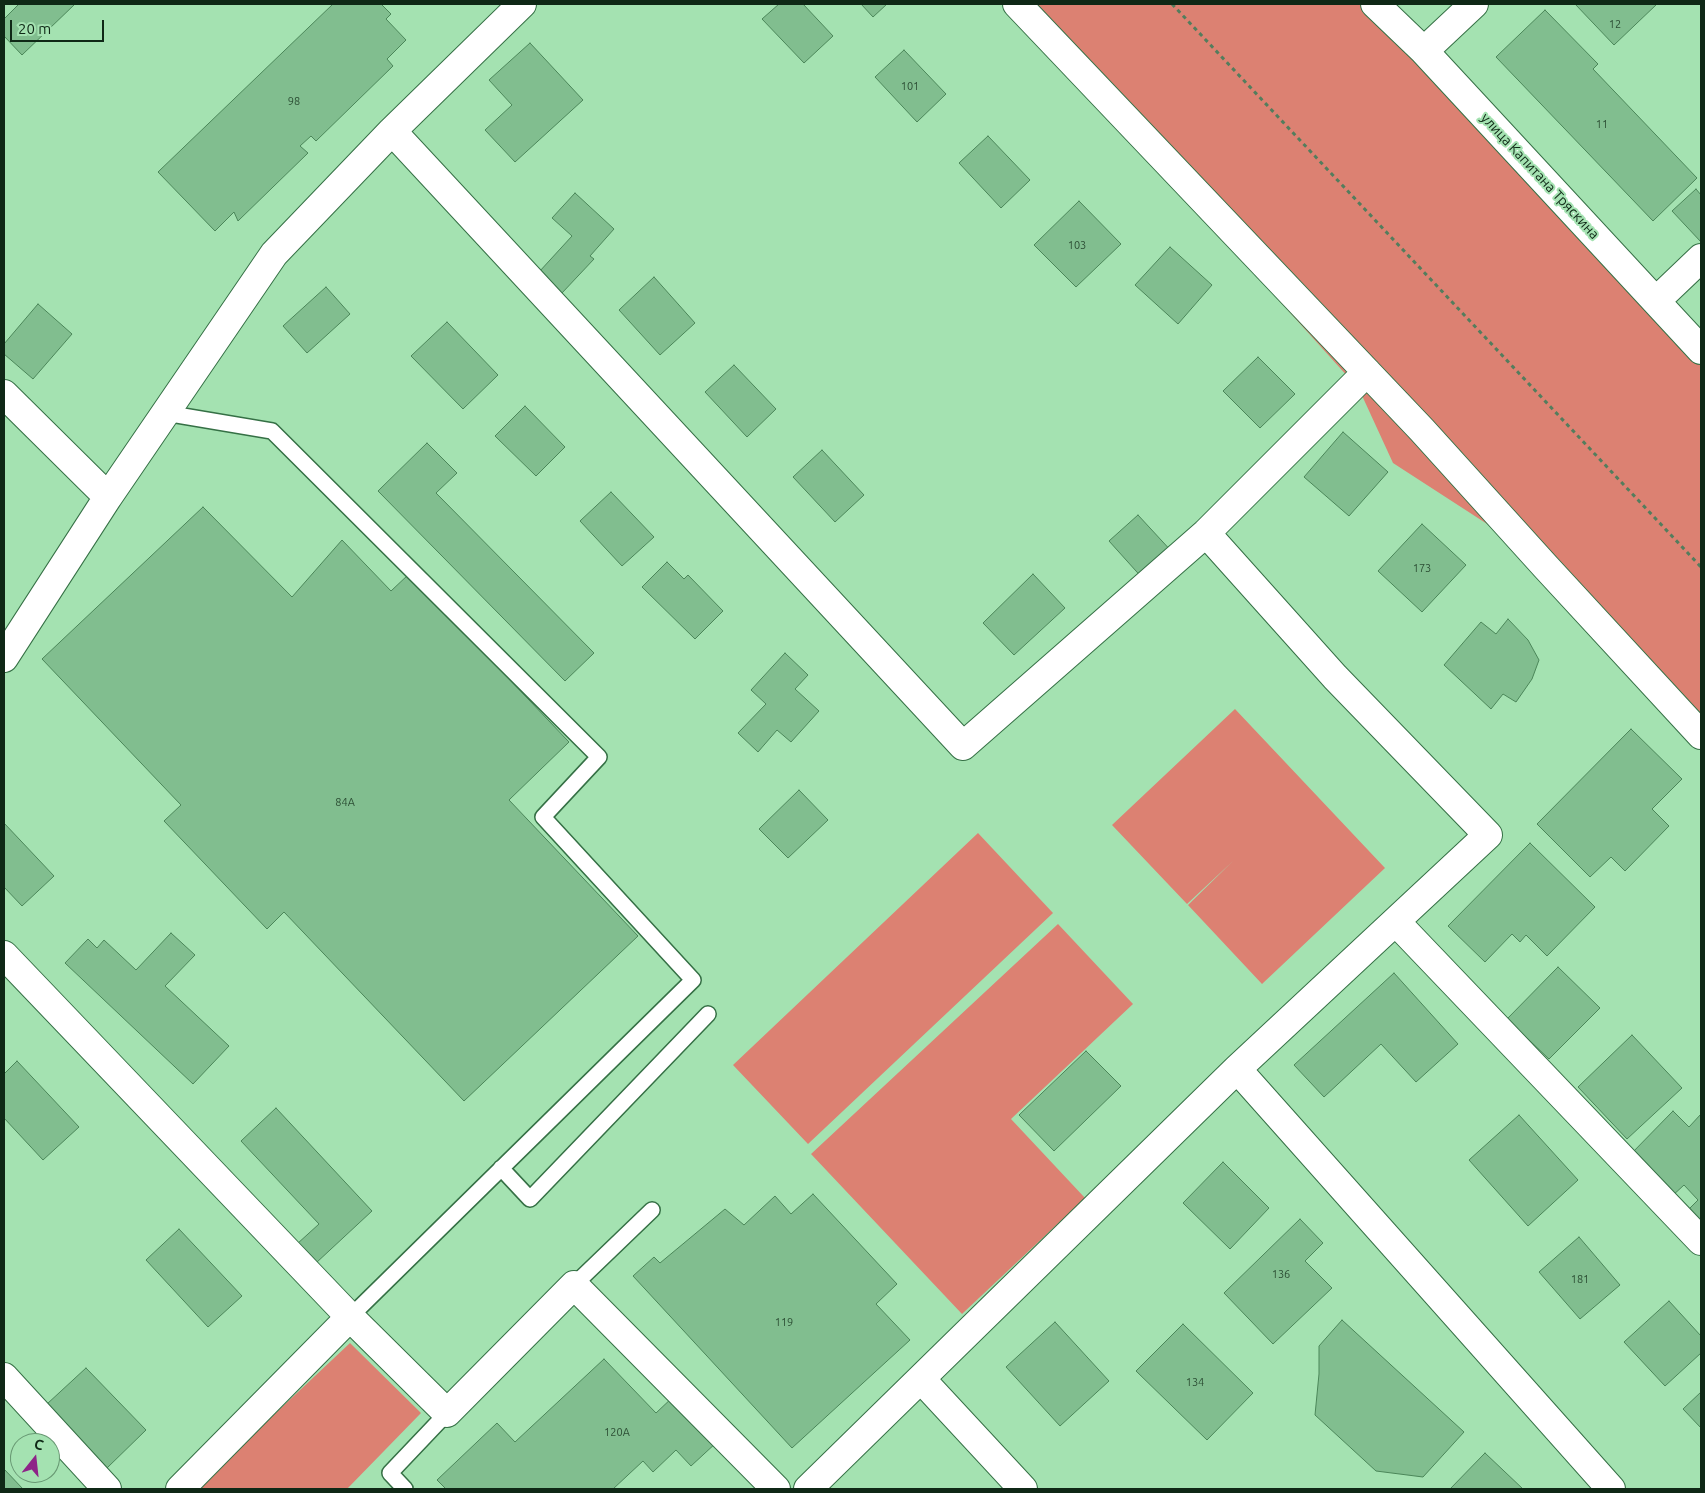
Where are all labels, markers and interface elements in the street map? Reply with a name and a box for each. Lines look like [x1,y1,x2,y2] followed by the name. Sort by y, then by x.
[12,10,106,42] scale bar
[1609,17,1621,31] house number: 12
[18,20,51,37] text: 20 m
[901,79,919,93] house number: 101
[288,94,300,108] house number: 98
[1477,110,1603,242] street label: улица Капитана Тряскина
[1596,117,1608,131] house number: 11
[1068,238,1086,252] house number: 103
[1413,561,1431,575] house number: 173
[335,795,355,809] house number: 84А
[1272,1267,1290,1281] house number: 136
[1571,1272,1589,1286] house number: 181
[775,1315,793,1329] house number: 119
[1186,1375,1204,1389] house number: 134
[604,1425,630,1439] house number: 120А
[10,1433,60,1483] north arrow
[32,1436,45,1453] text: С

